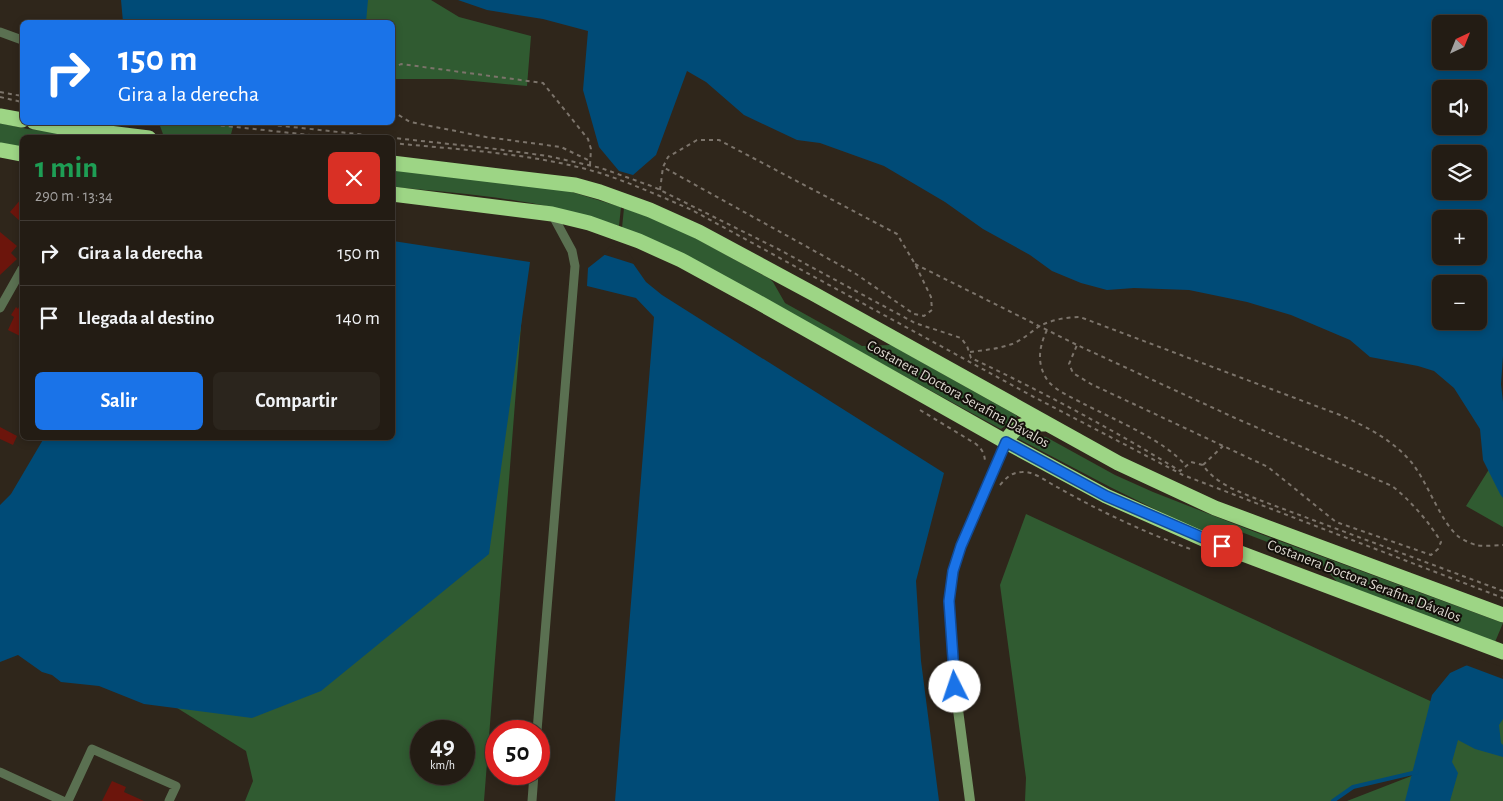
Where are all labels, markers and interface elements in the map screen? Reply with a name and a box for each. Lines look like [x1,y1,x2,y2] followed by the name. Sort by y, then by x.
[1432,15,1488,70] north arrow
[1432,15,1487,330] map controls
[35,40,100,105] icon: right
[118,42,198,77] text: 150 m
[1432,80,1487,135] button: sound
[118,83,259,105] text: Gira a la derecha
[1432,145,1487,200] button: layers
[328,152,380,204] button: close
[35,153,98,183] text: 1 min
[35,188,113,204] text: 290 m · 13:34
[1432,210,1487,265] button: +
[35,239,63,267] icon: right
[78,244,203,263] text: Gira a la derecha
[337,244,380,263] text: 150 m
[1432,275,1487,330] button: −
[35,304,63,332] icon: arrive
[78,309,215,328] text: Llegada al destino
[336,309,380,328] text: 140 m
[864,337,1052,451] street label: Costanera Doctora Serafina Dávalos
[35,372,203,430] button: Salir
[213,372,380,430] button: Compartir
[1201,525,1243,567] pin
[1208,532,1236,560] icon: arrive
[1265,537,1463,625] street label: Costanera Doctora Serafina Dávalos
[928,660,980,712] position arrow
[485,720,550,785] speed limit sign: 50
[430,734,455,759] text: 49
[430,759,455,771] text: km/h

